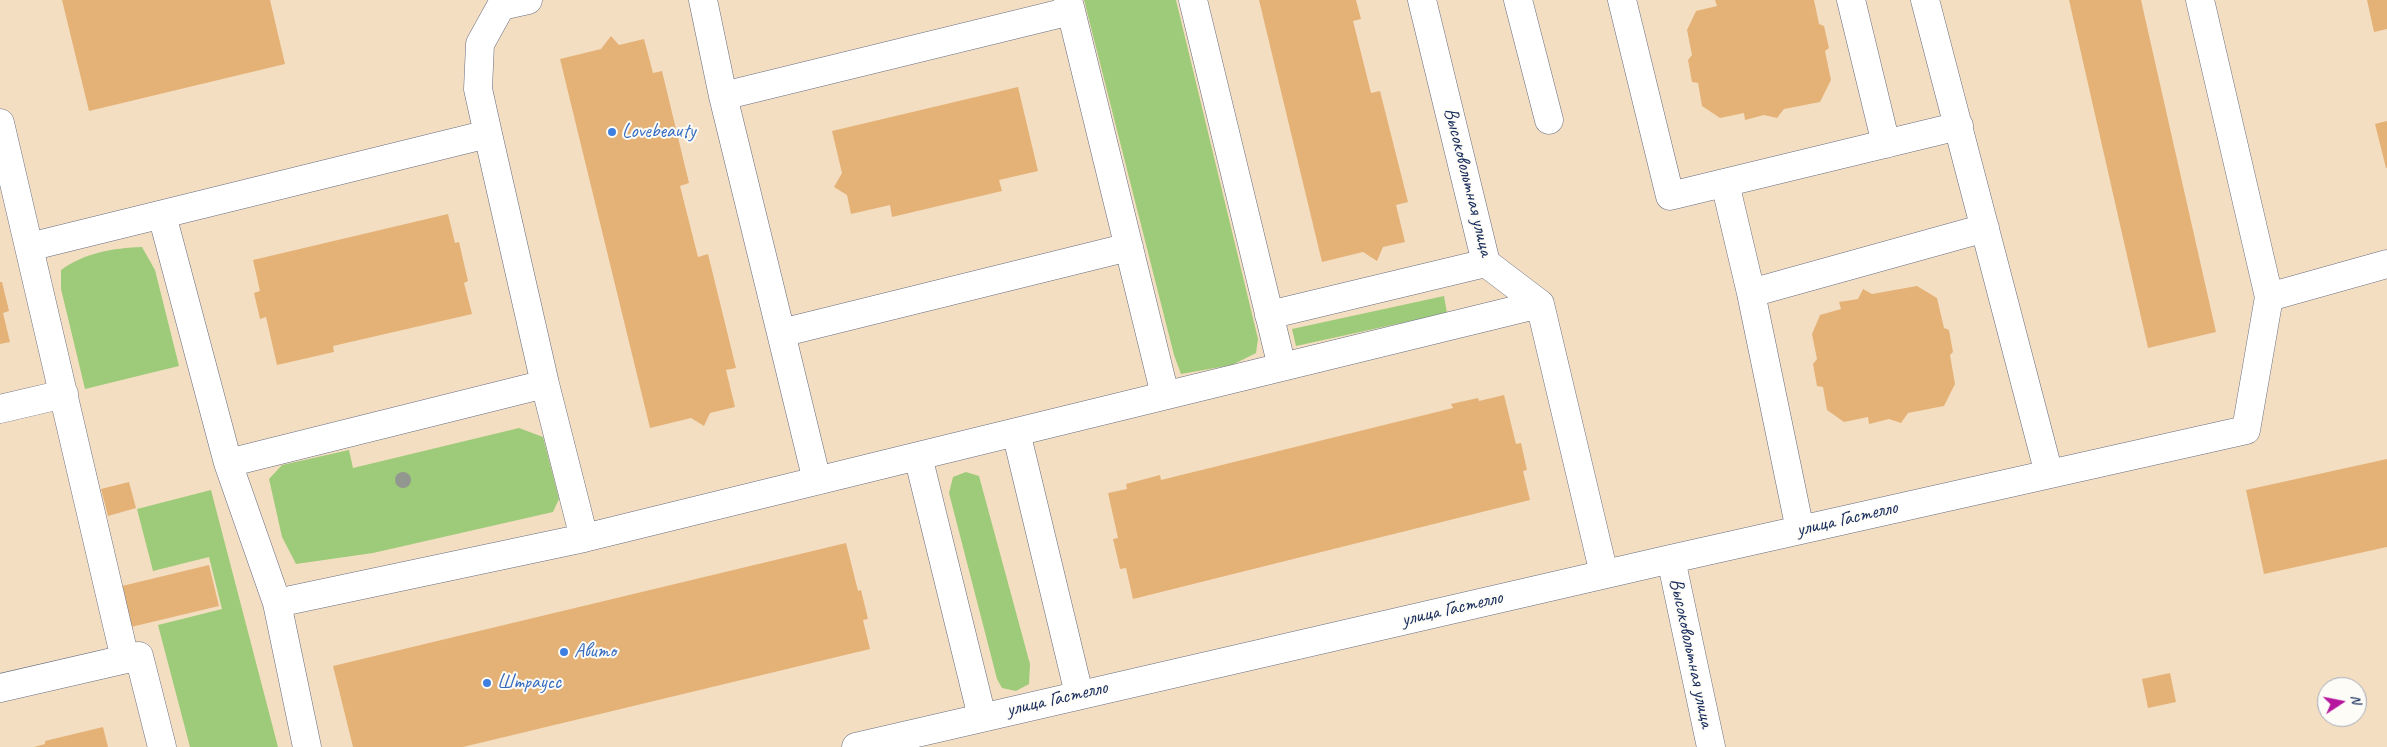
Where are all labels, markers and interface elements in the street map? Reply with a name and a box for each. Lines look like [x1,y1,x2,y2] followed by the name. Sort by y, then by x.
[1438,105,1498,259] street label: Высоковольтная улица
[622,120,696,144] place label: Lovebeauty
[606,126,618,138] marker: Lovebeauty
[1794,496,1900,542] street label: улица Гастелло
[1663,576,1719,730] street label: Высоковольтная улица
[1399,586,1505,632] street label: улица Гастелло
[574,640,616,664] place label: Авито
[558,646,570,658] marker: Авито
[497,671,561,695] place label: Штраусс
[1004,676,1110,722] street label: улица Гастелло
[481,677,493,689] marker: Штраусс
[2317,677,2367,727] north arrow
[2347,693,2365,705] text: N

